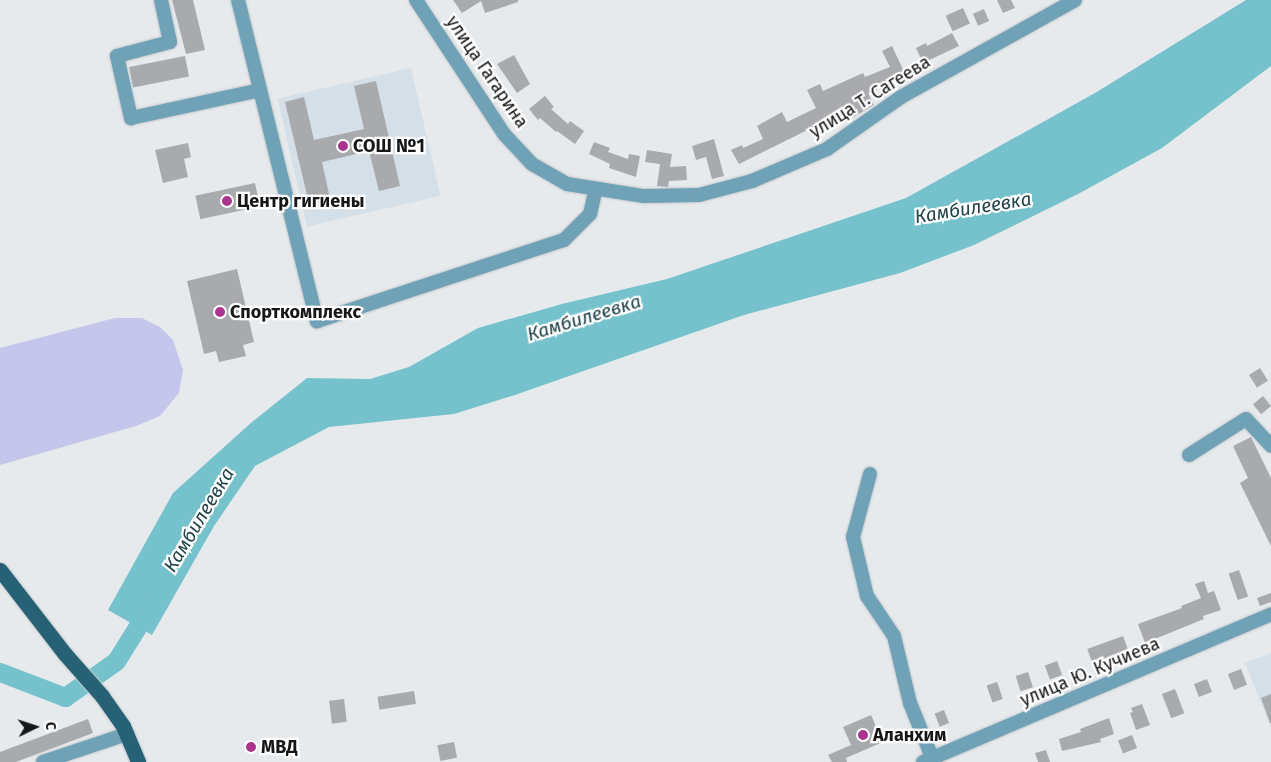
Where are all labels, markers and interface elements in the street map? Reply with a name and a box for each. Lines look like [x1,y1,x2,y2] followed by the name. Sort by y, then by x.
[441,12,533,132] street label: улица Гагарина
[806,51,934,143] street label: улица Т. Сагеева
[353,135,425,157] place label: СОШ №1
[337,140,349,152] marker: СОШ №1
[913,188,1033,228] water label: Камбилеевка
[237,190,364,212] place label: Центр гигиены
[221,195,233,207] marker: Центр гигиены
[524,290,644,346] water label: Камбилеевка
[230,301,361,323] place label: Спорткомплекс
[214,306,226,318] marker: Спорткомплекс
[159,464,239,576] water label: Камбилеевка
[1017,633,1163,711] street label: улица Ю. Кучиева
[10,702,60,752] north arrow
[42,721,59,731] text: С
[873,724,946,746] place label: Аланхим
[857,729,869,741] marker: Аланхим
[261,736,298,758] place label: МВД
[245,741,257,753] marker: МВД

